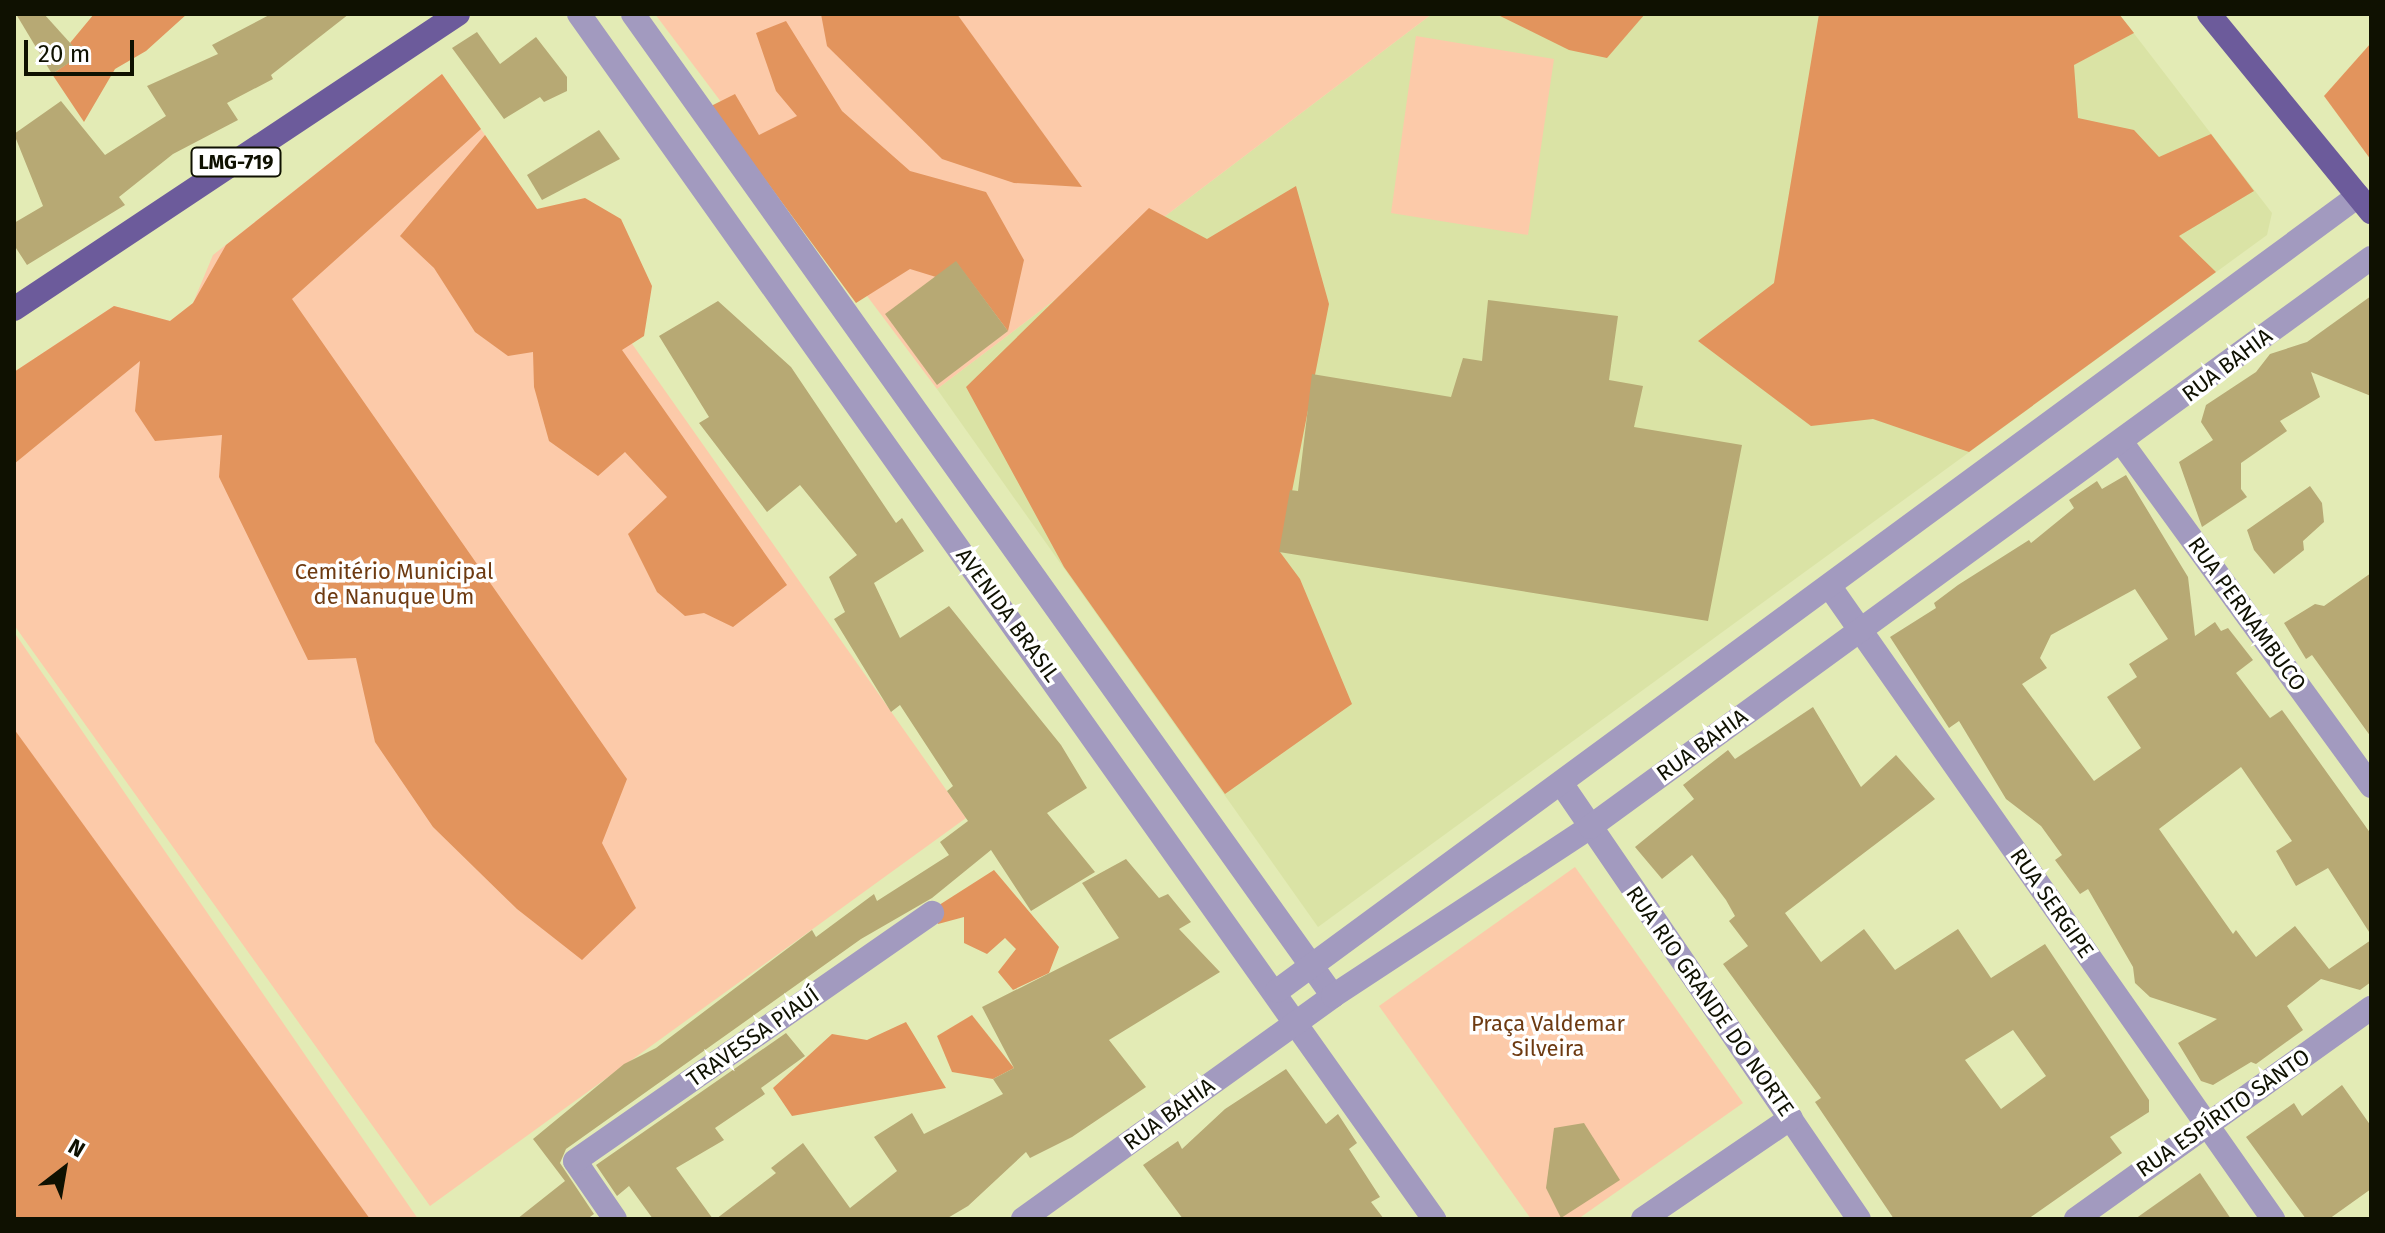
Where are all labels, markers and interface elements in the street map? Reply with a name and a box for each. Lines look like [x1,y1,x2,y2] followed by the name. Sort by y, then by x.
[28,24,138,74] scale bar
[38,40,90,68] text: 20 m
[190,146,282,178] road number: LMG-719
[2177,323,2277,407] street label: RUA BAHIA
[2182,532,2312,696] street label: RUA PERNAMBUCO
[951,543,1065,687] street label: AVENIDA BRASIL
[295,558,493,610] park label: Cemitério Municipal de Nanuque Um
[1651,703,1753,787] street label: RUA BAHIA
[2005,843,2099,963] street label: RUA SERGIPE
[1620,881,1800,1121] street label: RUA RIO GRANDE DO NORTE
[682,982,824,1092] street label: TRAVESSA PIAUÍ
[1471,1010,1625,1062] park label: Praça Valdemar Silveira
[2131,1043,2315,1183] street label: RUA ESPÍRITO SANTO
[1118,1072,1220,1156] street label: RUA BAHIA
[24,1129,104,1209] north arrow
[63,1133,90,1163] text: N

